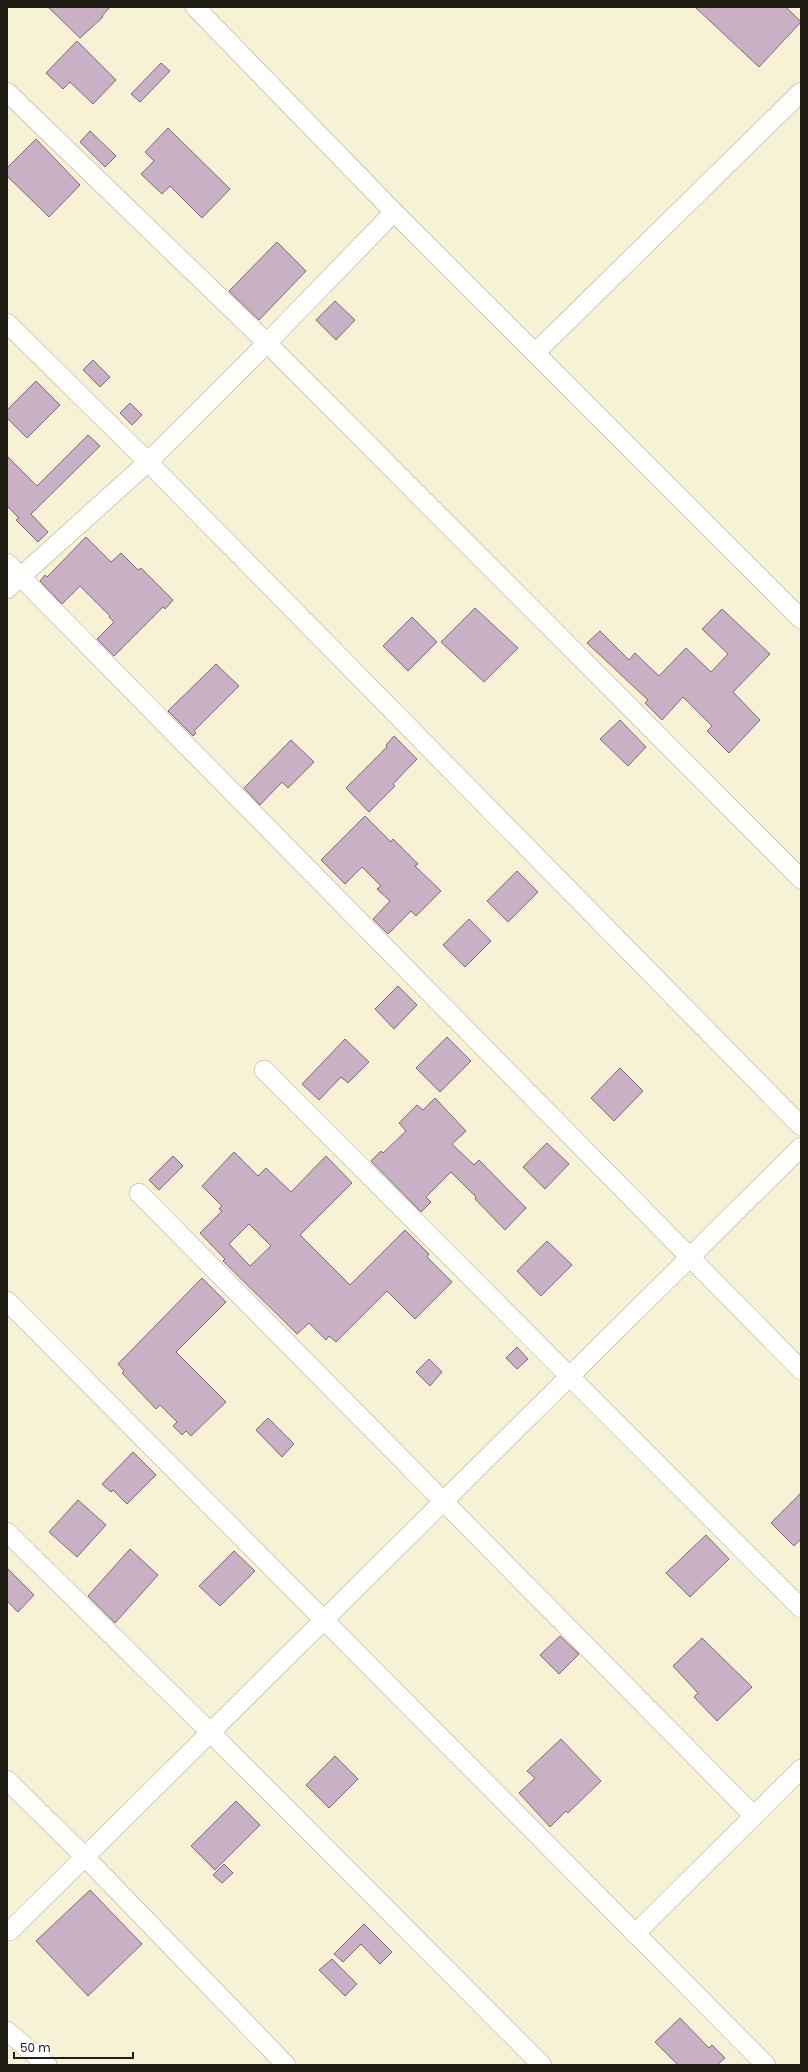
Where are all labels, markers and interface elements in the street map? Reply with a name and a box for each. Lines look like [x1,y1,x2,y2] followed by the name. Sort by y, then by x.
[14,2034,133,2060] scale bar
[20,2039,51,2056] text: 50 m

